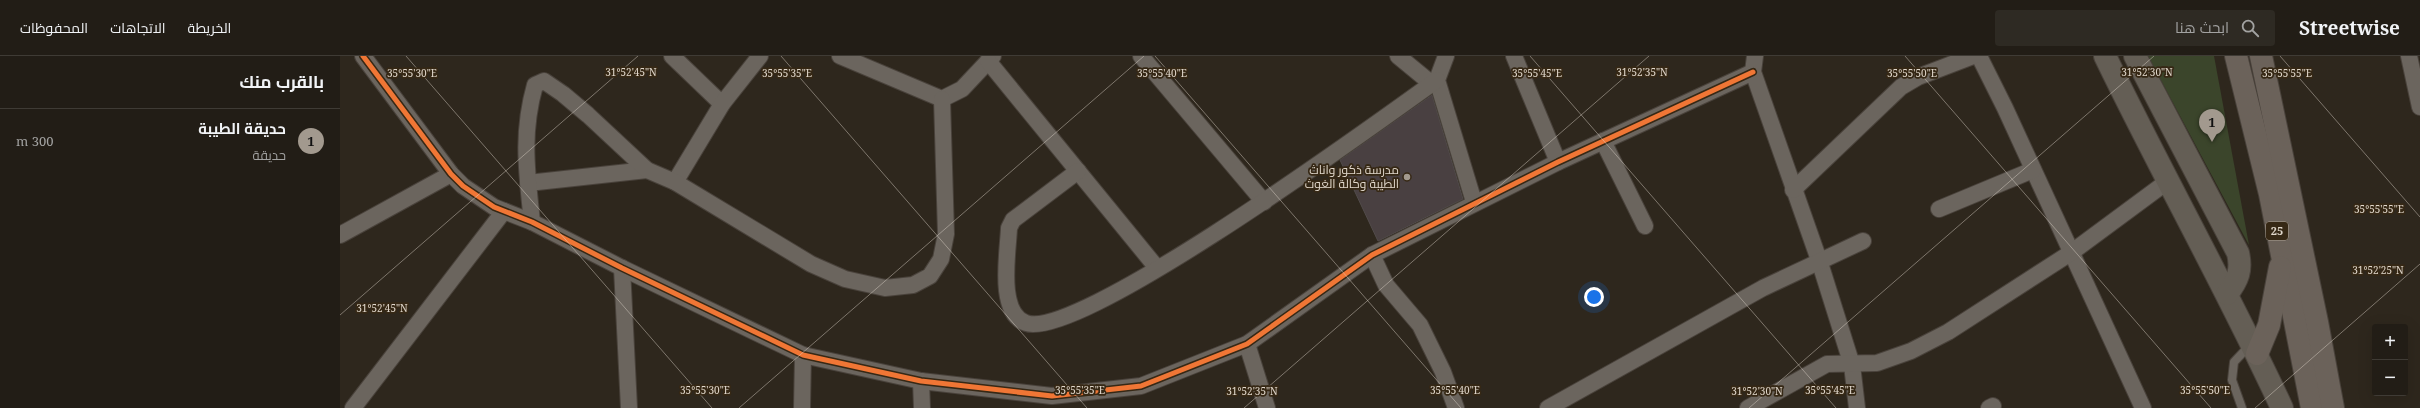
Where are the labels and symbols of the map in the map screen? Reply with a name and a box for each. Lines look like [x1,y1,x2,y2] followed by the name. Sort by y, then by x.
[605,65,657,79] text: 31°52'45"N
[1616,65,1668,79] text: 31°52'35"N
[2121,65,2173,79] text: 31°52'30"N
[387,66,437,80] text: 35°55'30"E
[762,66,812,80] text: 35°55'35"E
[1137,66,1187,80] text: 35°55'40"E
[1512,66,1562,80] text: 35°55'45"E
[1887,66,1937,80] text: 35°55'50"E
[2262,66,2312,80] text: 35°55'55"E
[2199,109,2225,142] pin: 1
[1305,161,1399,192] place label: مدرسة ذكور واناث الطيبة وكالة الغوث
[1402,172,1412,182] marker: مدرسة ذكور واناث الطيبة وكالة الغوث
[2354,202,2404,216] text: 35°55'55"E
[2266,222,2288,240] road number: 25
[2352,263,2404,277] text: 31°52'25"N
[1584,287,1604,307] your location
[356,301,408,315] text: 31°52'45"N
[680,383,730,397] text: 35°55'30"E
[1055,383,1105,397] text: 35°55'35"E
[1430,383,1480,397] text: 35°55'40"E
[1805,383,1855,397] text: 35°55'45"E
[2180,383,2230,397] text: 35°55'50"E
[1226,384,1278,398] text: 31°52'35"N
[1731,384,1783,398] text: 31°52'30"N

